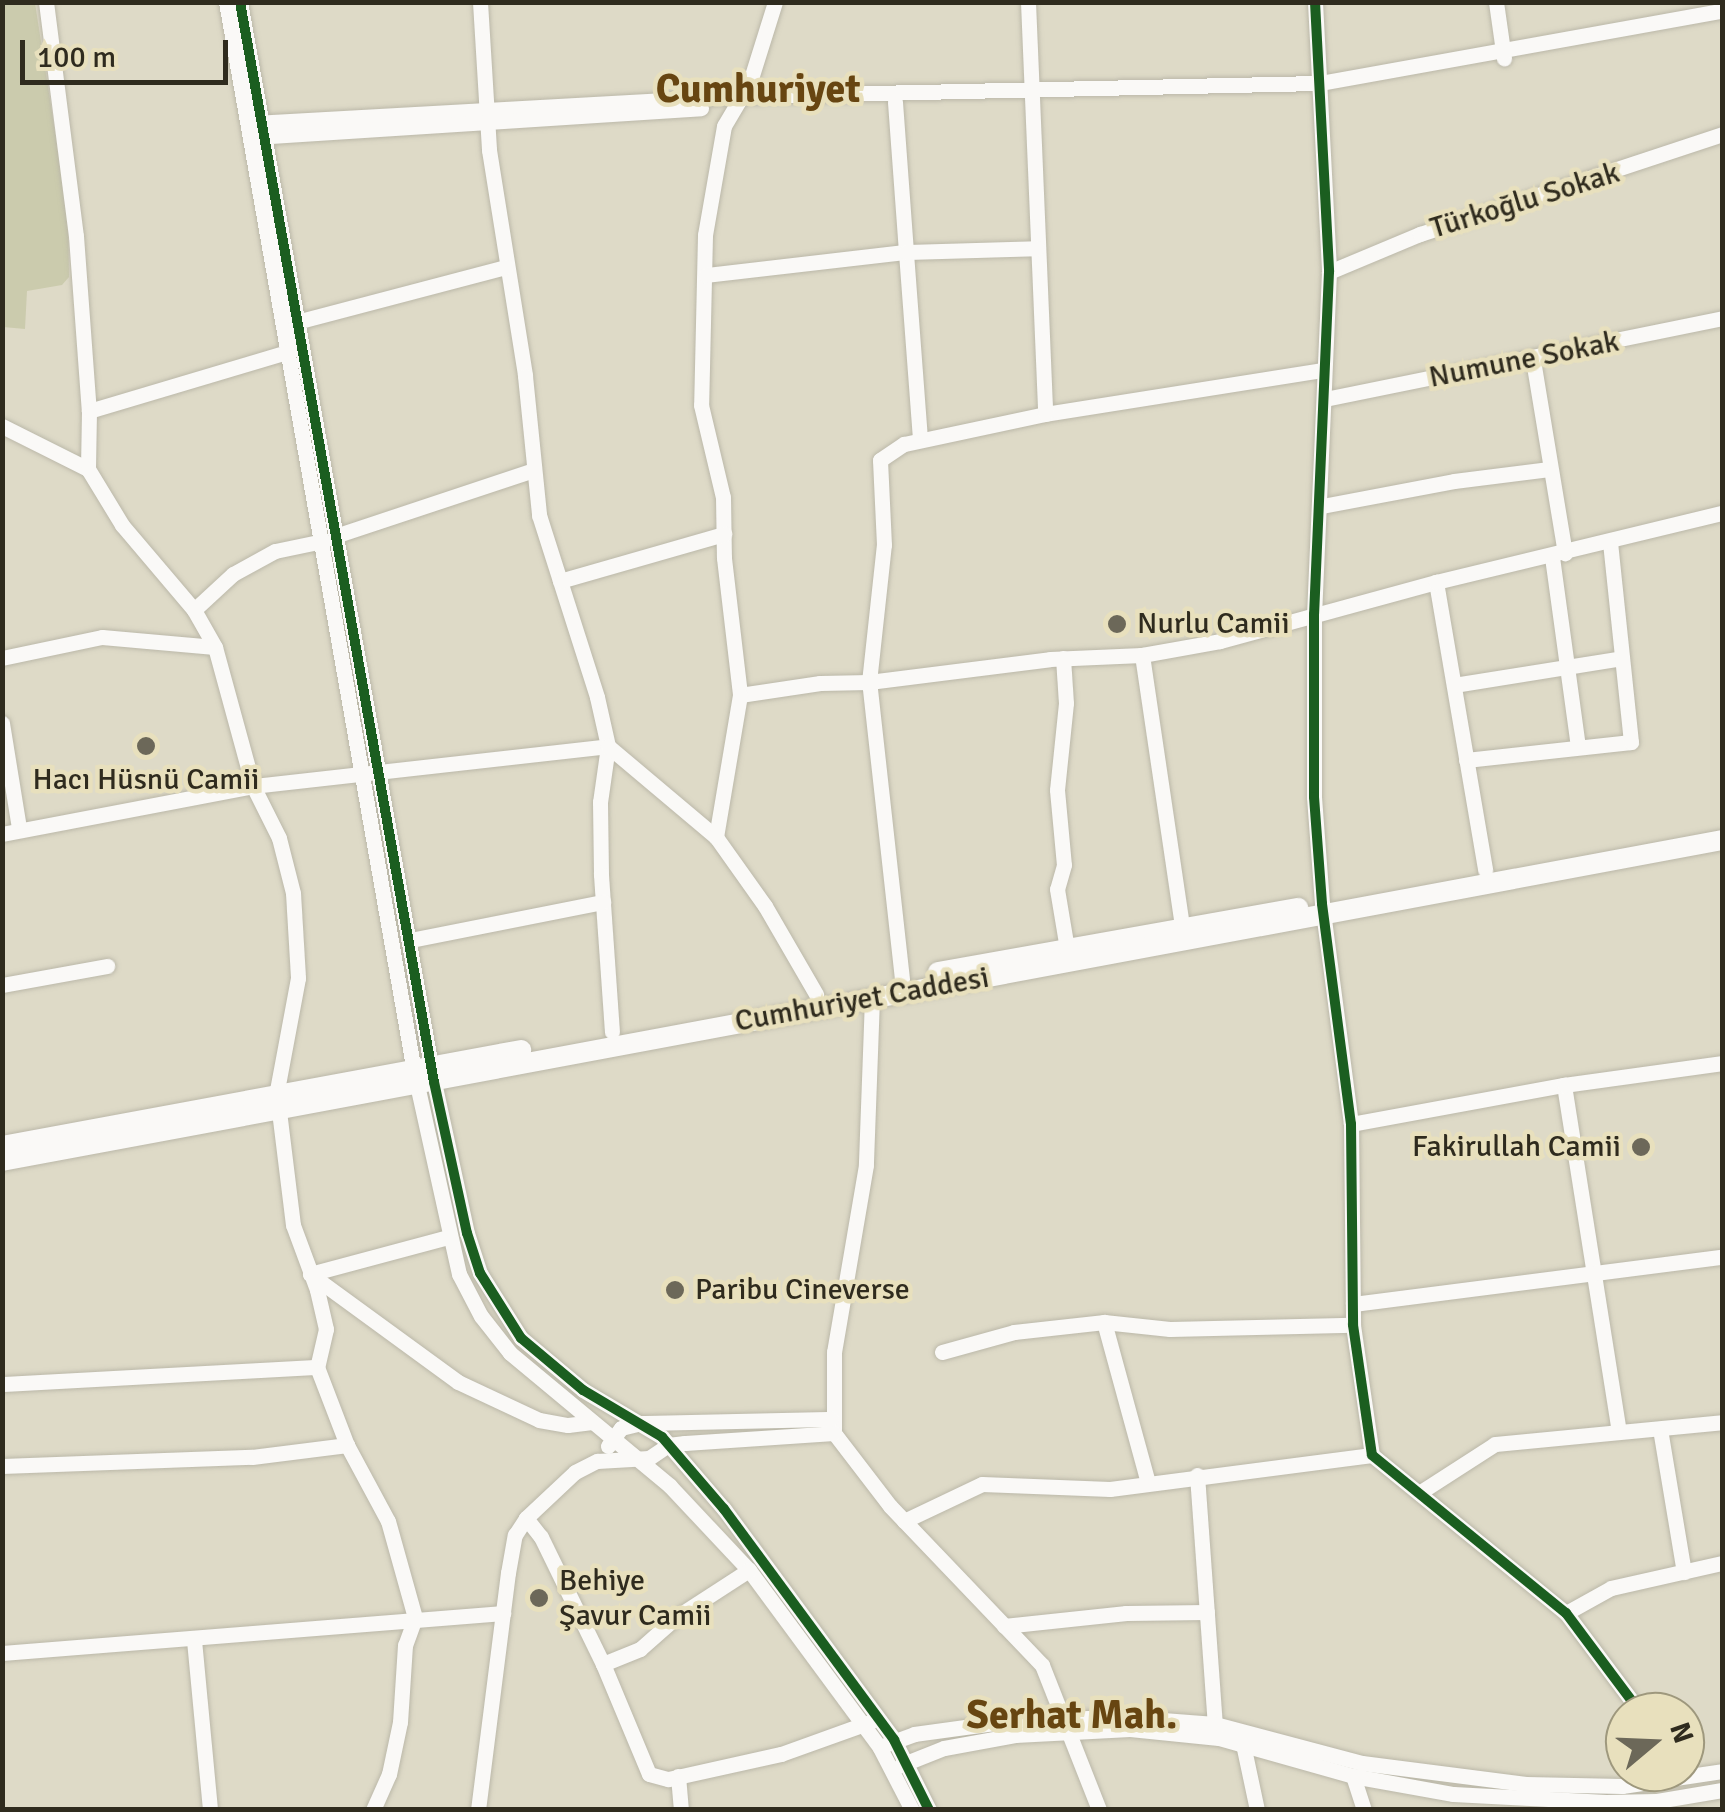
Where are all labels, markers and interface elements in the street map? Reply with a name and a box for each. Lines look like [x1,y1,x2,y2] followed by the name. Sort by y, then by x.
[25,20,232,82] scale bar
[37,39,116,76] text: 100 m
[656,65,860,113] district label: Cumhuriyet
[1426,155,1624,247] street label: Türkoğlu Sokak
[1426,324,1622,396] street label: Numune Sokak
[1137,606,1290,642] place label: Nurlu Camii
[1106,613,1128,635] marker: Nurlu Camii
[135,735,157,757] marker: Hacı Hüsnü Camii
[33,762,259,798] place label: Hacı Hüsnü Camii
[732,960,992,1040] street label: Cumhuriyet Caddesi
[1412,1129,1621,1165] place label: Fakirullah Camii
[1630,1136,1652,1158] marker: Fakirullah Camii
[695,1272,910,1308] place label: Paribu Cineverse
[664,1279,686,1301] marker: Paribu Cineverse
[559,1563,711,1634] place label: Behiye Şavur Camii
[528,1587,550,1609] marker: Behiye Şavur Camii
[967,1691,1177,1739] district label: Serhat Mah.
[1605,1692,1705,1792] north arrow
[1662,1718,1701,1748] text: N

